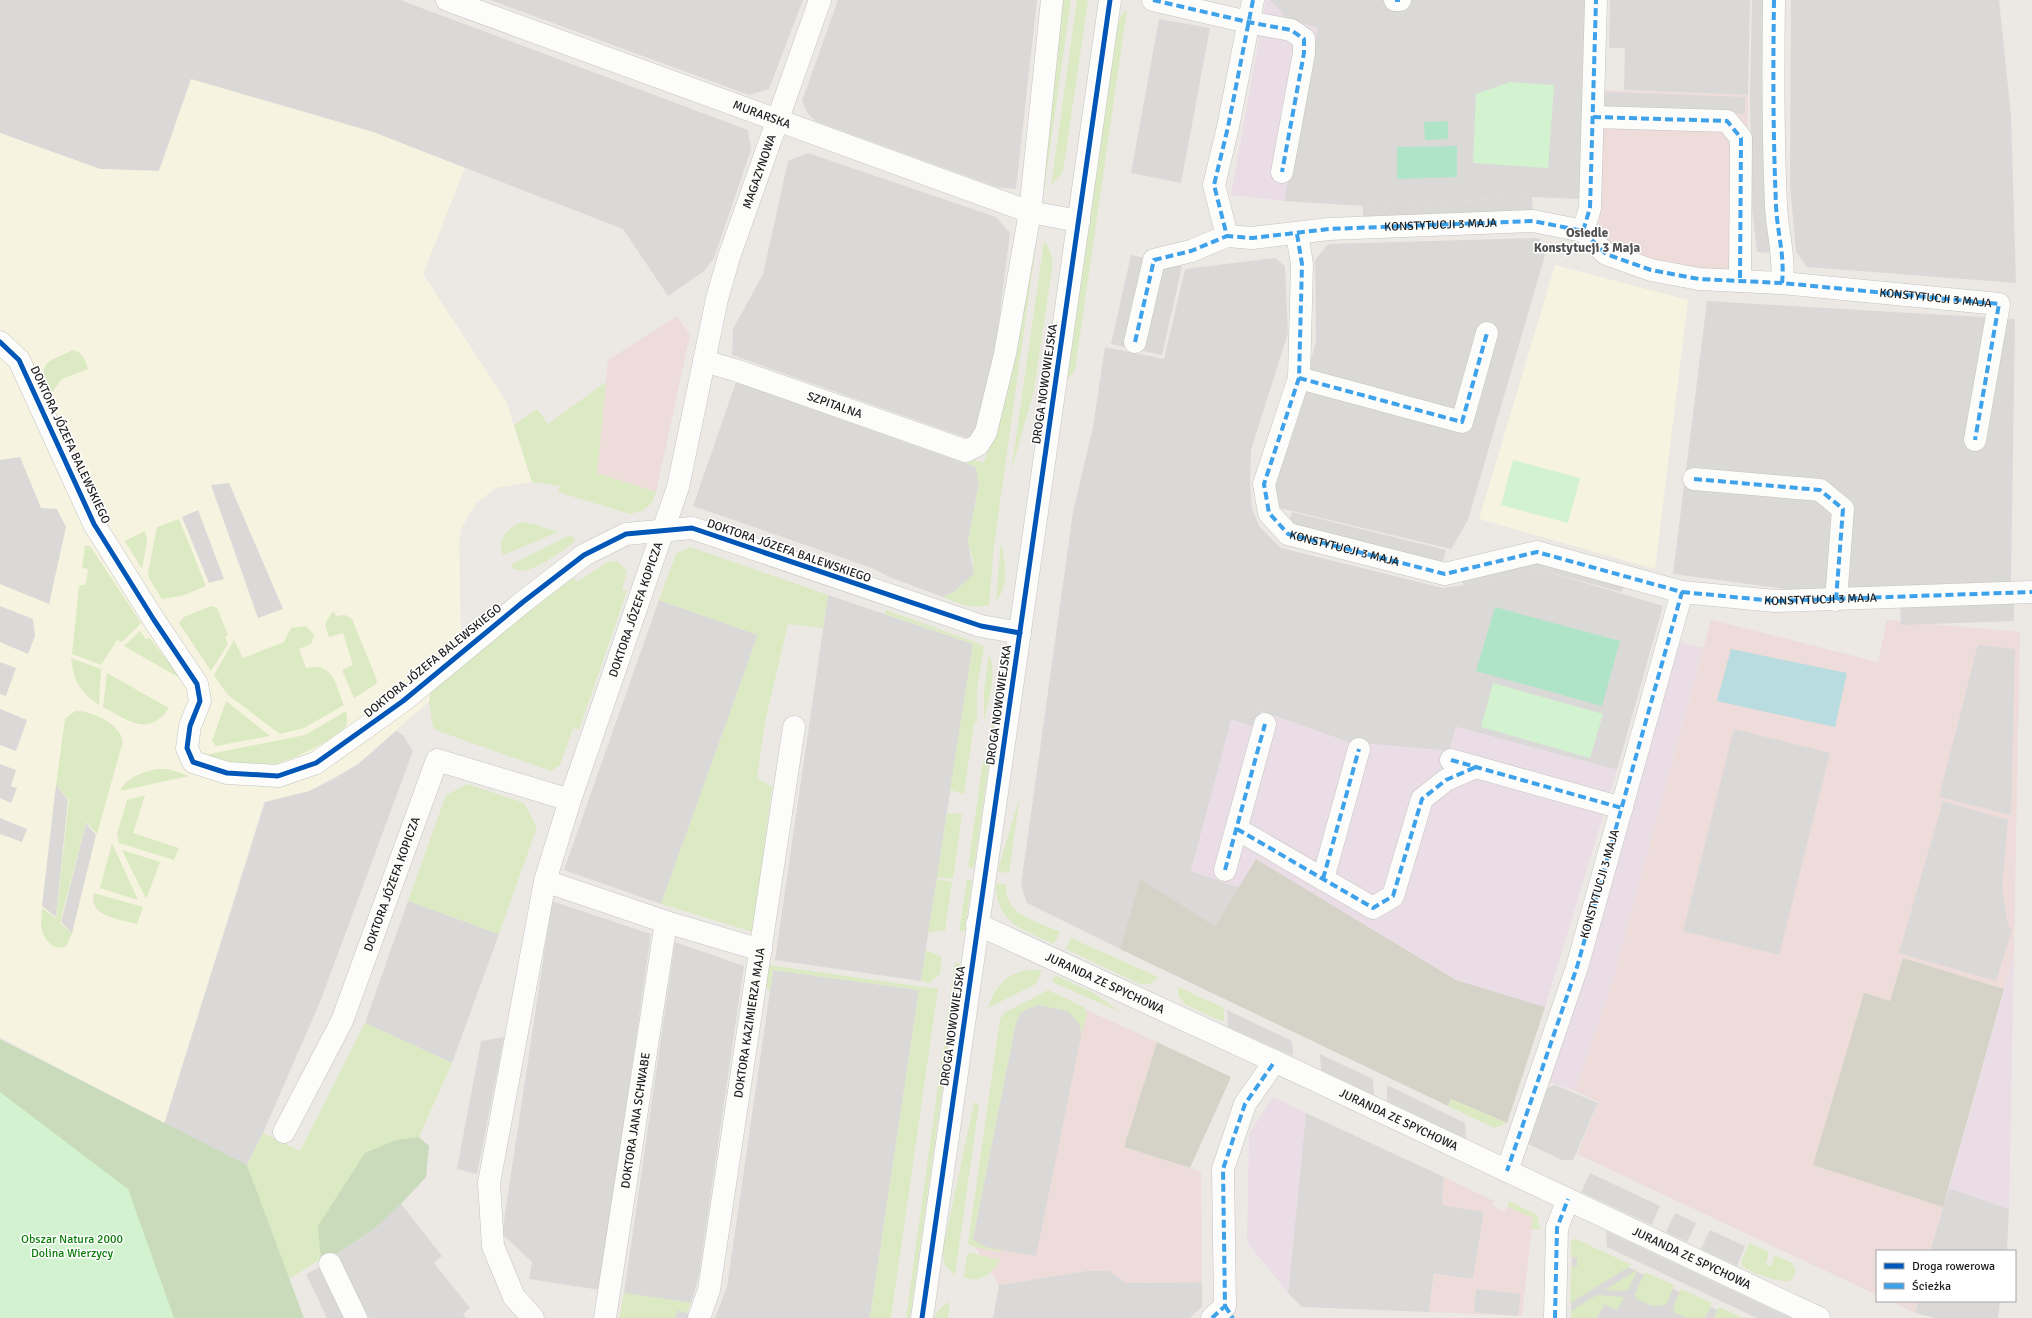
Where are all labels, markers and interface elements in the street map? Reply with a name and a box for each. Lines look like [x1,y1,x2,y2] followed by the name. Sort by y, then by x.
[731,97,794,132] street label: MURARSKA
[739,132,780,211] street label: MAGAZYNOWA
[1384,215,1498,234] street label: KONSTYTUCJI 3 MAJA
[1534,225,1641,256] district label: Osiedle Konstytucji 3 Maja
[1879,285,1993,311] street label: KONSTYTUCJI 3 MAJA
[1029,322,1061,445] street label: DROGA NOWOWIEJSKA
[27,364,113,527] street label: DOKTORA JÓZEFA BALEWSKIEGO
[805,388,865,422] street label: SZPITALNA
[705,516,873,586] street label: DOKTORA JÓZEFA BALEWSKIEGO
[1288,527,1402,570] street label: KONSTYTUCJI 3 MAJA
[605,539,666,679] street label: DOKTORA JÓZEFA KOPICZA
[1763,590,1878,609] street label: KONSTYTUCJI 3 MAJA
[361,601,505,721] street label: DOKTORA JÓZEFA BALEWSKIEGO
[983,643,1015,766] street label: DROGA NOWOWIEJSKA
[360,814,423,953] street label: DOKTORA JÓZEFA KOPICZA
[1577,827,1623,940] street label: KONSTYTUCJI 3 MAJA
[731,946,768,1099] street label: DOKTORA KAZIMIERZA MAJA
[1043,949,1168,1017] street label: JURANDA ZE SPYCHOWA
[937,964,969,1087] street label: DROGA NOWOWIEJSKA
[618,1051,653,1189] street label: DOKTORA JANA SCHWABE
[1337,1085,1461,1154] street label: JURANDA ZE SPYCHOWA
[1630,1224,1754,1293] street label: JURANDA ZE SPYCHOWA
[21,1232,123,1261] park label: Obszar Natura 2000 Dolina Wierzycy
[1876,1250,2016,1302] legend
[1912,1259,1995,1274] text: Droga rowerowa
[1912,1279,1951,1294] text: Ścieżka

